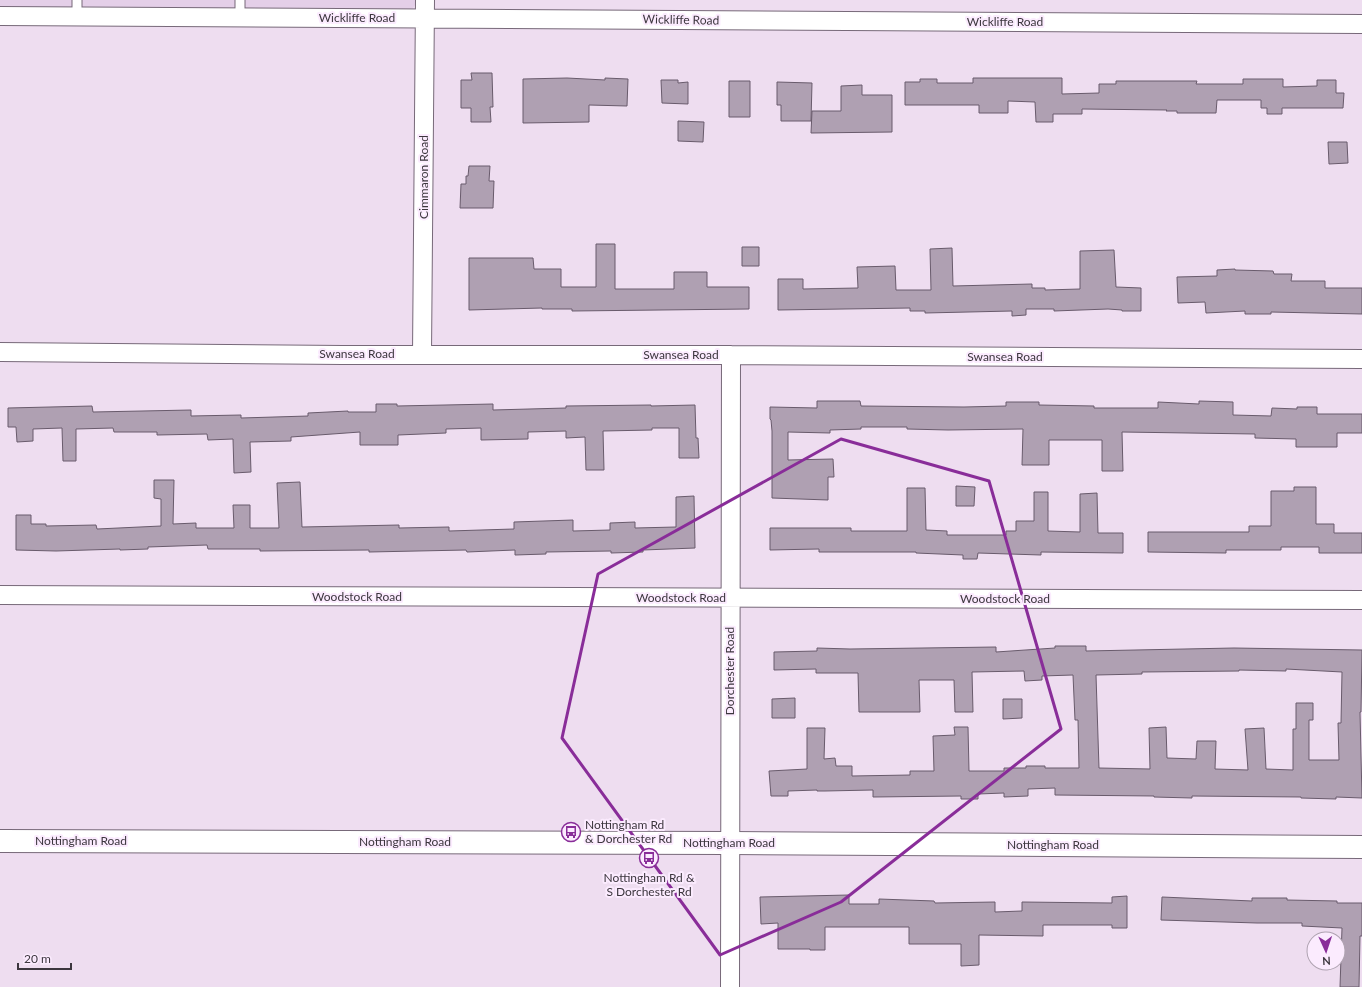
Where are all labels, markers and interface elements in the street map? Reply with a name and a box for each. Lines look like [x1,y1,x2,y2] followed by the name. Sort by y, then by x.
[319,10,395,25] street label: Wickliffe Road
[643,11,719,28] street label: Wickliffe Road
[967,14,1043,29] street label: Wickliffe Road
[416,135,431,219] street label: Cimmaron Road
[319,346,395,361] street label: Swansea Road
[643,347,719,362] street label: Swansea Road
[967,349,1043,364] street label: Swansea Road
[312,589,402,604] street label: Woodstock Road
[636,590,726,605] street label: Woodstock Road
[960,591,1050,606] street label: Woodstock Road
[722,627,737,715] street label: Dorchester Road
[585,817,672,846] place label: Nottingham Rd & Dorchester Rd
[560,821,582,843] bus stop icon: Nottingham Rd & Dorchester Rd
[35,833,127,848] street label: Nottingham Road
[359,834,451,849] street label: Nottingham Road
[683,835,775,850] street label: Nottingham Road
[1007,837,1099,852] street label: Nottingham Road
[638,847,660,869] bus stop icon: Nottingham Rd & S Dorchester Rd
[604,870,695,899] place label: Nottingham Rd & S Dorchester Rd
[1306,931,1346,971] north arrow
[18,945,71,971] scale bar
[24,951,51,966] text: 20 m
[1322,955,1331,968] text: N

